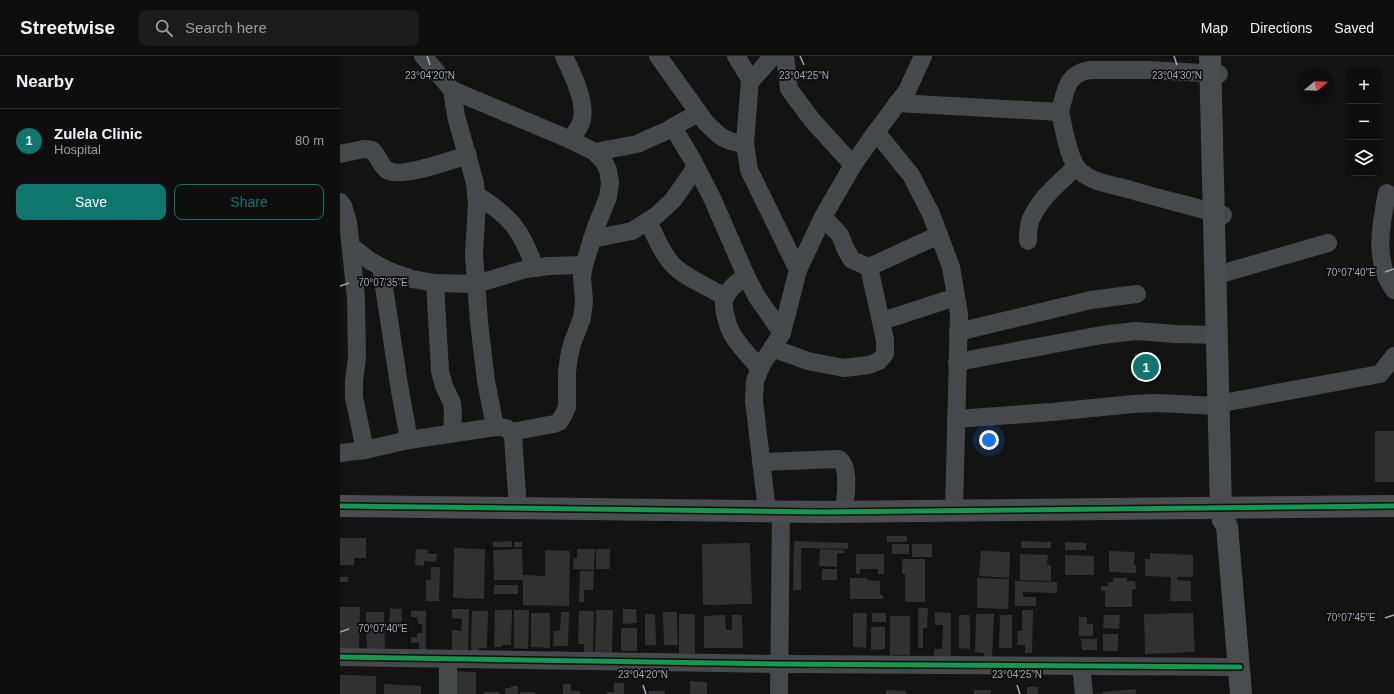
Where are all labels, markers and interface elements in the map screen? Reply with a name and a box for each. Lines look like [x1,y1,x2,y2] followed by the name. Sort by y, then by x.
[139,10,419,46] search box
[20,17,115,38] text: Streetwise
[153,17,175,39] icon: search
[185,19,267,36] text: Search here
[1201,20,1228,36] text: Map
[1250,20,1312,36] text: Directions
[1334,20,1374,36] text: Saved
[1298,68,1334,104] north arrow
[1346,68,1382,176] map controls
[1346,68,1382,104] button: +
[405,70,455,81] text: 23°04'20"N
[779,70,829,81] text: 23°04'25"N
[1152,70,1202,81] text: 23°04'30"N
[16,72,74,91] text: Nearby
[1346,104,1382,140] button: −
[54,125,142,142] text: Zulela Clinic
[25,133,33,148] text: 1
[295,133,324,148] text: 80 m
[1346,140,1382,176] button: layers
[54,142,101,157] text: Hospital
[16,184,166,220] button: Save
[174,184,324,220] button: Share
[1326,267,1376,278] text: 70°07'40"E
[358,277,408,288] text: 70°07'35"E
[1133,352,1159,382] pin: 1
[979,430,999,450] your location
[1326,612,1376,623] text: 70°07'45"E
[358,623,408,634] text: 70°07'40"E
[618,669,668,680] text: 23°04'20"N
[992,669,1042,680] text: 23°04'25"N

